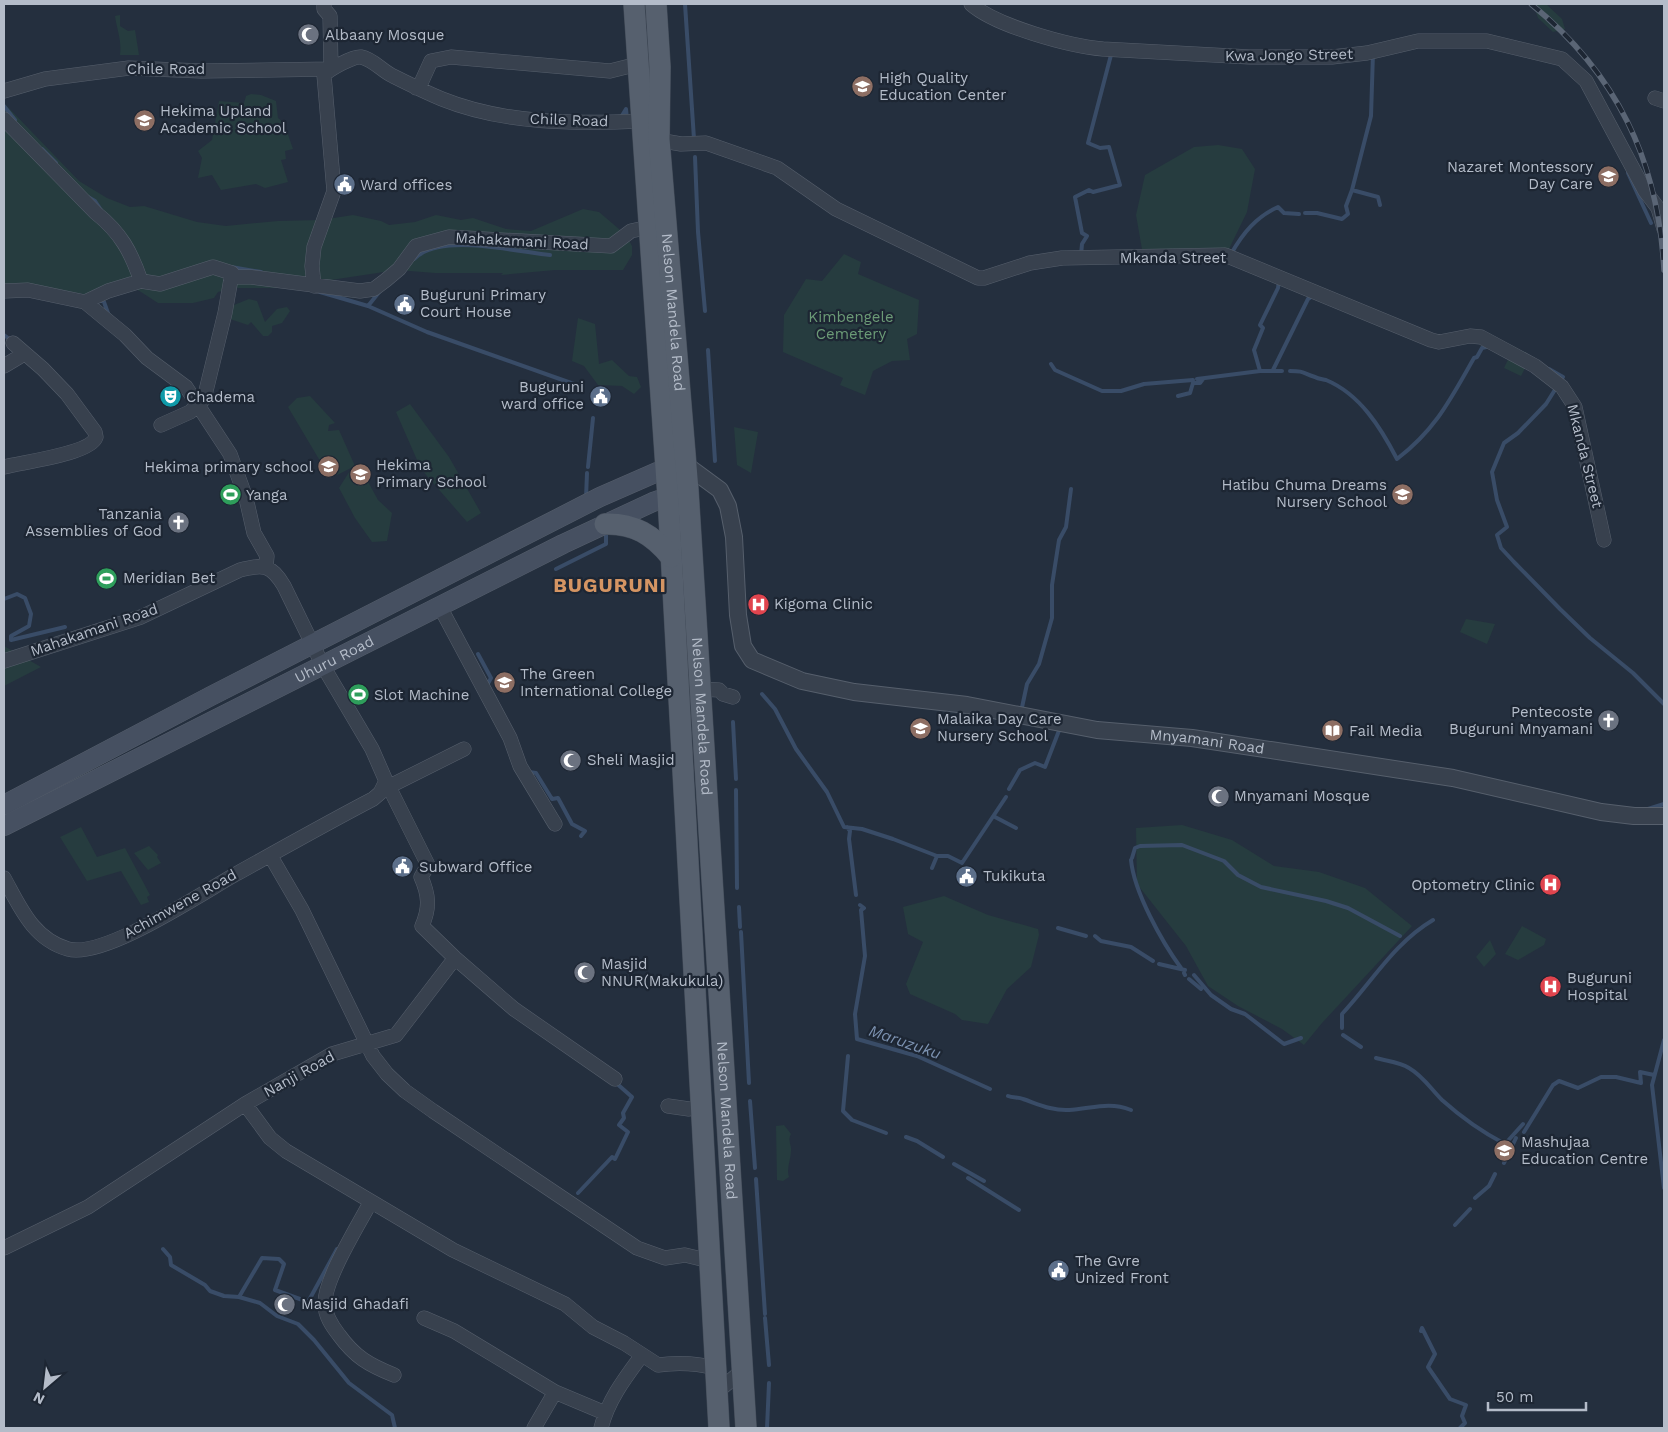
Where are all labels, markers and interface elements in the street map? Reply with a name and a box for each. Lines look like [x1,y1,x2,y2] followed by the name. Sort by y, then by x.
[297,23,321,47] mosque icon: Albaany Mosque
[325,26,444,44] place label: Albaany Mosque
[1225,45,1354,65] street label: Kwa Jongo Street
[127,60,205,78] street label: Chile Road
[879,69,1006,104] place label: High Quality Education Center
[851,75,875,99] school or university icon: High Quality Education Center
[160,102,287,137] place label: Hekima Upland Academic School
[132,108,156,132] school or university icon: Hekima Upland Academic School
[529,110,609,130] street label: Chile Road
[1447,158,1593,193] place label: Nazaret Montessory Day Care
[1597,164,1621,188] school or university icon: Nazaret Montessory Day Care
[332,173,356,197] public building icon: Ward offices
[360,176,452,194] place label: Ward offices
[455,229,589,253] street label: Mahakamani Road
[658,232,689,392] street label: Nelson Mandela Road
[1120,249,1227,267] street label: Mkanda Street
[420,286,546,321] place label: Buguruni Primary Court House
[392,292,416,316] public building icon: Buguruni Primary Court House
[808,308,894,343] park label: Kimbengele Cemetery
[501,378,584,413] place label: Buguruni ward office
[588,384,612,408] public building icon: Buguruni ward office
[158,385,182,409] theatre icon: Chadema
[186,388,255,406] place label: Chadema
[1563,402,1607,511] street label: Mkanda Street
[317,455,341,479] school or university icon: Hekima primary school
[376,456,487,491] place label: Hekima Primary School
[144,458,313,476] place label: Hekima primary school
[348,462,372,486] school or university icon: Hekima Primary School
[1221,476,1387,511] place label: Hatibu Chuma Dreams Nursery School
[1391,482,1415,506] school or university icon: Hatibu Chuma Dreams Nursery School
[218,483,242,507] sports icon: Yanga
[246,486,288,504] place label: Yanga
[25,505,163,540] place label: Tanzania Assemblies of God
[166,511,190,535] church icon: Tanzania Assemblies of God
[95,566,119,590] sports icon: Meridian Bet
[123,569,216,587] place label: Meridian Bet
[553,573,667,597] district label: BUGURUNI
[746,592,770,616] hospital icon: Kigoma Clinic
[774,595,873,613] place label: Kigoma Clinic
[28,600,160,660] street label: Mahakamani Road
[292,632,377,687] street label: Uhuru Road
[688,637,716,796] street label: Nelson Mandela Road
[520,665,672,700] place label: The Green International College
[492,671,516,695] school or university icon: The Green International College
[346,683,370,707] sports icon: Slot Machine
[374,686,469,704] place label: Slot Machine
[1449,703,1593,738] place label: Pentecoste Buguruni Mnyamani
[1597,709,1621,733] church icon: Pentecoste Buguruni Mnyamani
[937,710,1062,745] place label: Malaika Day Care Nursery School
[909,716,933,740] school or university icon: Malaika Day Care Nursery School
[1321,719,1345,743] library icon: Fail Media
[1349,722,1423,740] place label: Fail Media
[1149,725,1266,758] street label: Mnyamani Road
[559,748,583,772] mosque icon: Sheli Masjid
[587,751,675,769] place label: Sheli Masjid
[1206,784,1230,808] mosque icon: Mnyamani Mosque
[1234,787,1370,805] place label: Mnyamani Mosque
[391,855,415,879] public building icon: Subward Office
[419,858,532,876] place label: Subward Office
[955,864,979,888] public building icon: Tukikuta
[120,866,240,942] street label: Achimwene Road
[983,867,1046,885] place label: Tukikuta
[1539,873,1563,897] hospital icon: Optometry Clinic
[1411,876,1535,894] place label: Optometry Clinic
[601,955,723,990] place label: Masjid NNUR(Makukula)
[573,961,597,985] mosque icon: Masjid NNUR(Makukula)
[1567,969,1632,1004] place label: Buguruni Hospital
[1539,975,1563,999] hospital icon: Buguruni Hospital
[867,1021,944,1063] water label: Maruzuku
[713,1041,741,1200] street label: Nelson Mandela Road
[260,1047,338,1101] street label: Nanji Road
[1521,1133,1648,1168] place label: Mashujaa Education Centre
[1493,1139,1517,1163] school or university icon: Mashujaa Education Centre
[1075,1252,1169,1287] place label: The Gvre Unized Front
[1047,1258,1071,1282] public building icon: The Gvre Unized Front
[273,1292,297,1316] mosque icon: Masjid Ghadafi
[301,1295,409,1313] place label: Masjid Ghadafi
[20,1362,70,1412] north arrow
[1488,1380,1586,1412] scale bar
[1496,1388,1533,1406] text: 50 m
[31,1389,47,1408] text: N

